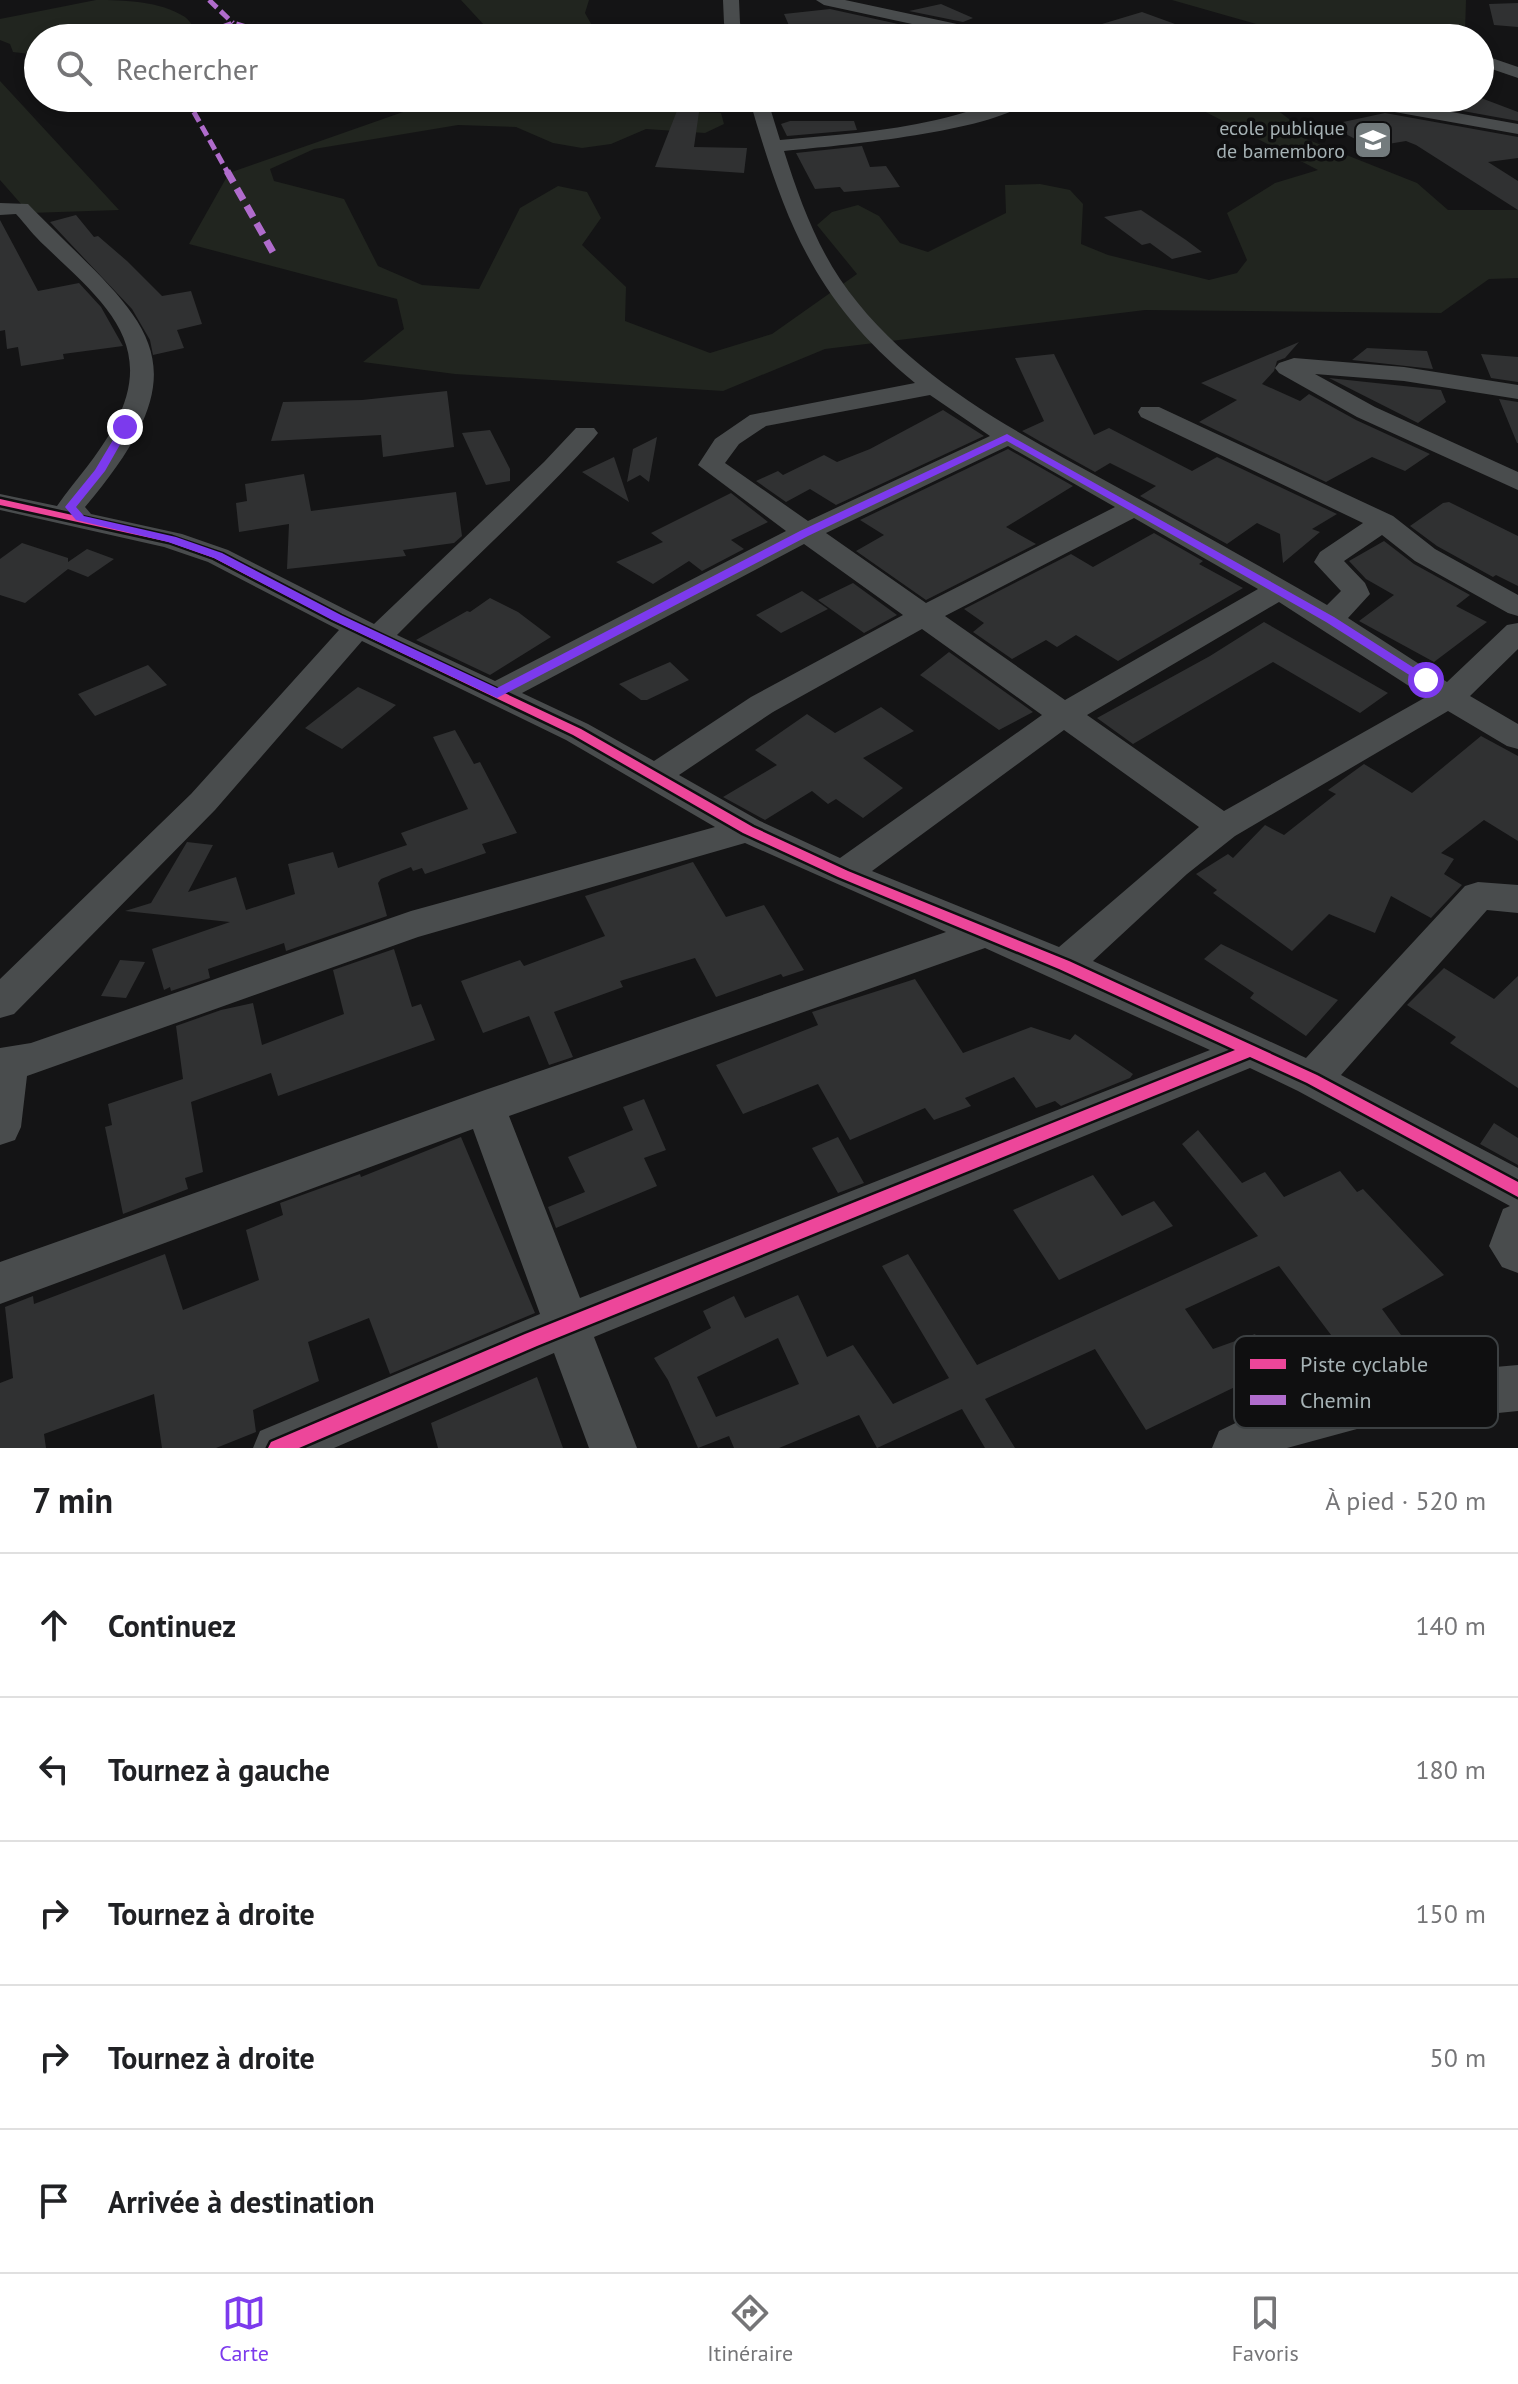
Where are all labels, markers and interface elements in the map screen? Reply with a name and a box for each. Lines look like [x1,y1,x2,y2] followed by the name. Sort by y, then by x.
[24,24,1494,112] search box
[52,46,96,90] icon: search
[116,49,258,88] text: Rechercher
[1216,115,1345,164] place label: ecole publique de bamemboro
[1352,119,1394,161] school or university icon: ecole publique de bamemboro
[107,409,143,445] route end
[1408,662,1444,698] route start
[1234,1336,1498,1428] legend
[1300,1350,1428,1378] text: Piste cyclable
[1300,1386,1372,1414] text: Chemin
[32,1478,113,1522] text: 7 min
[1325,1484,1486,1517] text: À pied · 520 m
[32,1603,76,1647] icon: ahead
[108,1606,236,1645] text: Continuez
[1415,1609,1486,1642] text: 140 m
[32,1747,76,1791] icon: left
[108,1750,330,1789] text: Tournez à gauche
[1415,1753,1486,1786] text: 180 m
[32,1891,76,1935] icon: right
[108,1894,315,1933] text: Tournez à droite
[1415,1897,1486,1930] text: 150 m
[32,2035,76,2079] icon: right
[108,2038,315,2077] text: Tournez à droite
[1430,2041,1486,2074] text: 50 m
[32,2179,76,2223] icon: arrive
[108,2182,375,2221] text: Arrivée à destination
[219,2291,269,2367] tab: Carte
[707,2291,793,2367] tab: Itinéraire
[1232,2291,1299,2367] tab: Favoris

